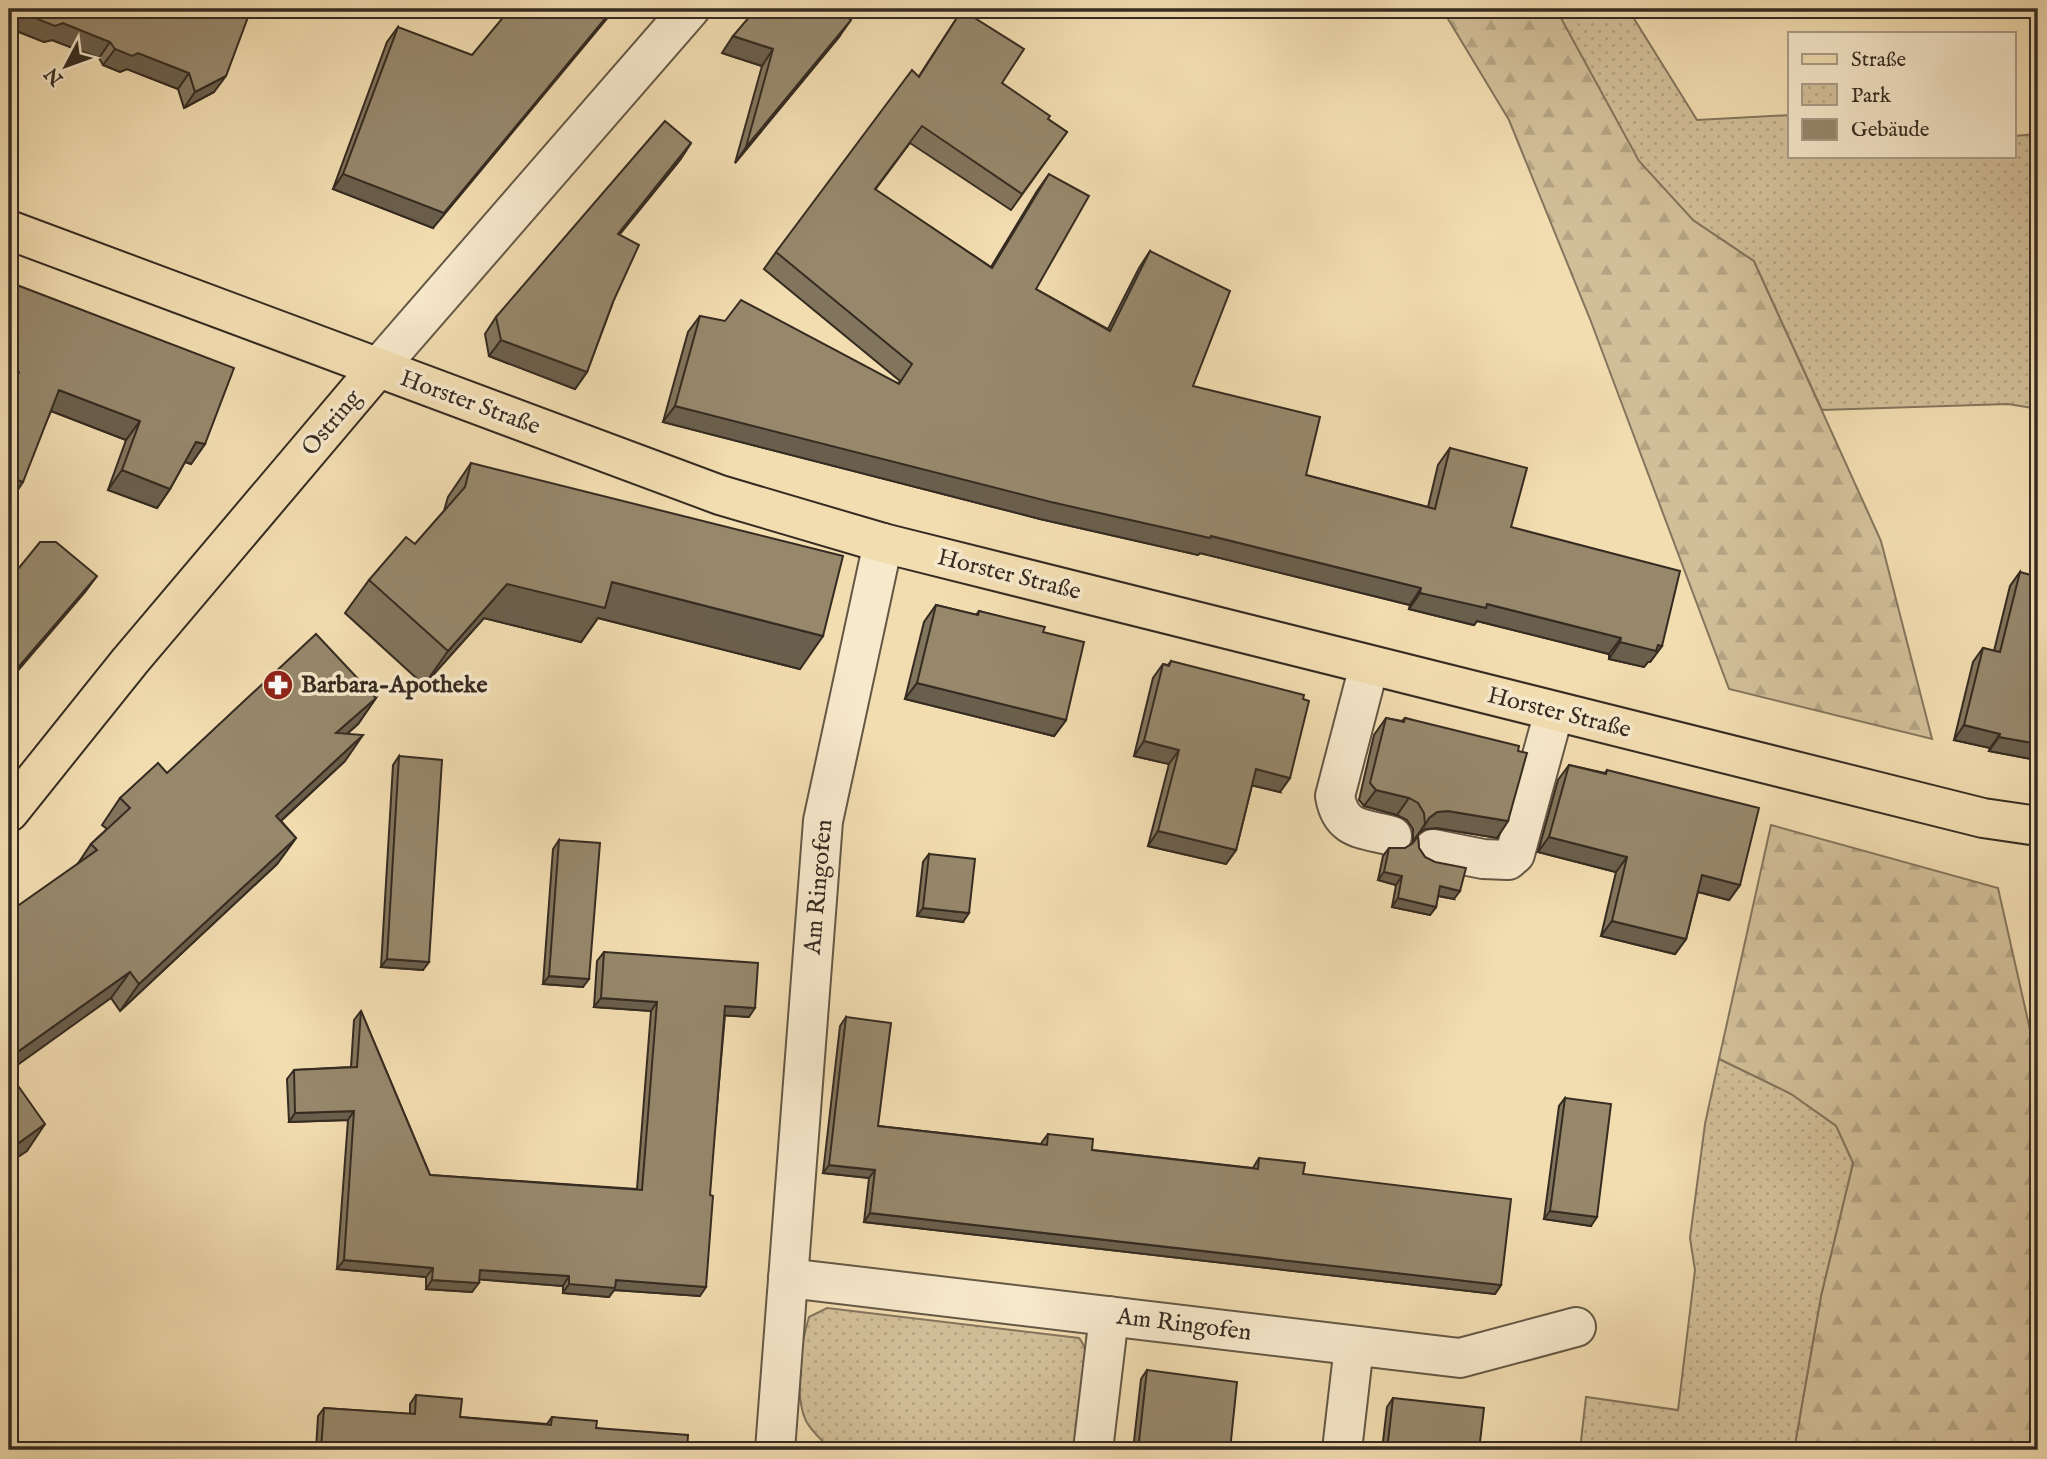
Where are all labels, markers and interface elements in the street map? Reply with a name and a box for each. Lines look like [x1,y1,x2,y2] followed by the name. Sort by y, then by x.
[32,32,102,102] north arrow
[1788,32,2016,158] legend
[1851,47,1907,74] text: Straße
[40,61,70,91] text: N
[1851,83,1892,110] text: Park
[1851,117,1930,144] text: Gebäude
[396,363,544,443] street label: Horster Straße
[295,383,369,463] street label: Ostring
[934,542,1084,608] street label: Horster Straße
[261,668,295,702] pharmacy icon: Barbara-Apotheke
[301,670,487,701] place label: Barbara-Apotheke
[1484,680,1634,746] street label: Horster Straße
[798,818,840,957] street label: Am Ringofen
[1114,1301,1253,1349] street label: Am Ringofen

